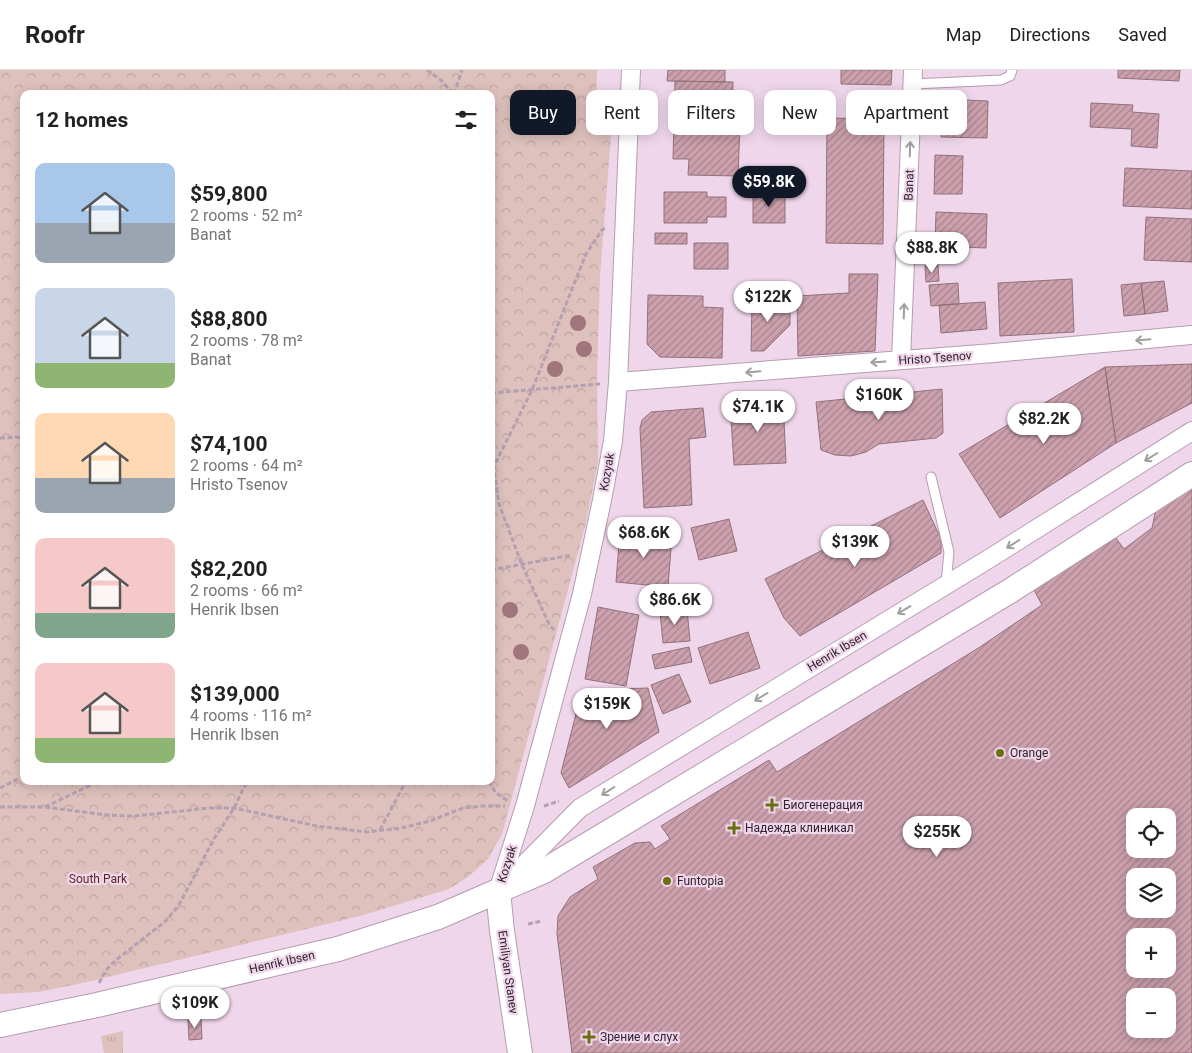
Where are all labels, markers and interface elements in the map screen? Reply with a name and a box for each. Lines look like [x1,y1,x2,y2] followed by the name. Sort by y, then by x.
[25,21,85,49] text: Roofr
[946,24,981,45] text: Map
[1009,24,1090,45] text: Directions
[1118,24,1167,45] text: Saved
[510,90,576,135] chip: Buy
[586,90,658,135] chip: Rent
[668,90,754,135] chip: Filters
[764,90,836,135] chip: New
[846,90,967,135] chip: Apartment
[452,106,480,134] icon: filters
[35,108,128,132] text: 12 homes
[906,141,915,157] one-way arrow
[728,166,810,208] pin: $59.8K
[901,169,917,201] street label: Banat
[743,172,795,191] text: $59.8K
[190,182,267,206] text: $59,800
[75,183,135,243] icon: home
[190,206,303,225] text: 2 rooms · 52 m²
[190,225,231,244] text: Banat
[891,232,973,274] pin: $88.8K
[906,238,958,257] text: $88.8K
[733,280,803,323] pin: $122K
[745,287,791,306] text: $122K
[899,304,908,320] one-way arrow
[190,307,267,331] text: $88,800
[75,308,135,368] icon: home
[190,331,303,350] text: 2 rooms · 78 m²
[1136,335,1152,345] one-way arrow
[898,348,972,368] street label: Hristo Tsenov
[190,350,231,369] text: Banat
[870,357,886,367] one-way arrow
[745,367,761,376] one-way arrow
[844,378,914,421] pin: $160K
[856,385,902,404] text: $160K
[717,390,799,433] pin: $74.1K
[732,397,784,416] text: $74.1K
[1003,402,1085,445] pin: $82.2K
[1018,409,1070,428] text: $82.2K
[190,432,267,456] text: $74,100
[75,433,135,493] icon: home
[597,451,617,492] street label: Kozyak
[1144,453,1158,463] one-way arrow
[190,456,303,475] text: 2 rooms · 64 m²
[190,475,288,494] text: Hristo Tsenov
[603,516,685,559] pin: $68.6K
[618,523,670,542] text: $68.6K
[820,526,890,568] pin: $139K
[832,532,878,551] text: $139K
[1006,538,1020,549] one-way arrow
[190,557,267,581] text: $82,200
[75,558,135,618] icon: home
[190,581,303,600] text: 2 rooms · 66 m²
[634,584,716,626] pin: $86.6K
[649,590,701,609] text: $86.6K
[190,600,279,619] text: Henrik Ibsen
[898,605,912,615] one-way arrow
[805,628,869,674] street label: Henrik Ibsen
[190,682,280,706] text: $139,000
[75,683,135,743] icon: home
[572,688,642,730] pin: $159K
[755,692,769,702] one-way arrow
[584,694,630,713] text: $159K
[190,706,312,725] text: 4 rooms · 116 m²
[190,725,279,744] text: Henrik Ibsen
[1010,746,1048,760] place label: Orange
[994,747,1006,759] marker: Orange
[602,787,616,797] one-way arrow
[765,798,779,812] marker: Биогенерация
[783,798,863,812] place label: Биогенерация
[1126,808,1176,1038] map controls
[1126,808,1176,858] button: locate
[902,816,972,858] pin: $255K
[727,821,741,835] marker: Надежда клиникал
[745,821,854,835] place label: Надежда клиникал
[914,822,960,841] text: $255K
[494,843,520,884] street label: Kozyak
[1126,868,1176,918] button: layers
[69,872,128,886] park label: South Park
[677,874,724,888] place label: Funtopia
[661,875,673,887] marker: Funtopia
[1126,928,1176,978] button: +
[495,929,521,1015] street label: Emiliyan Stanev
[248,948,316,976] street label: Henrik Ibsen
[160,986,230,1029] pin: $109K
[1126,988,1176,1038] button: −
[172,993,218,1012] text: $109K
[582,1030,596,1044] marker: Зрение и слух
[600,1030,678,1044] place label: Зрение и слух

